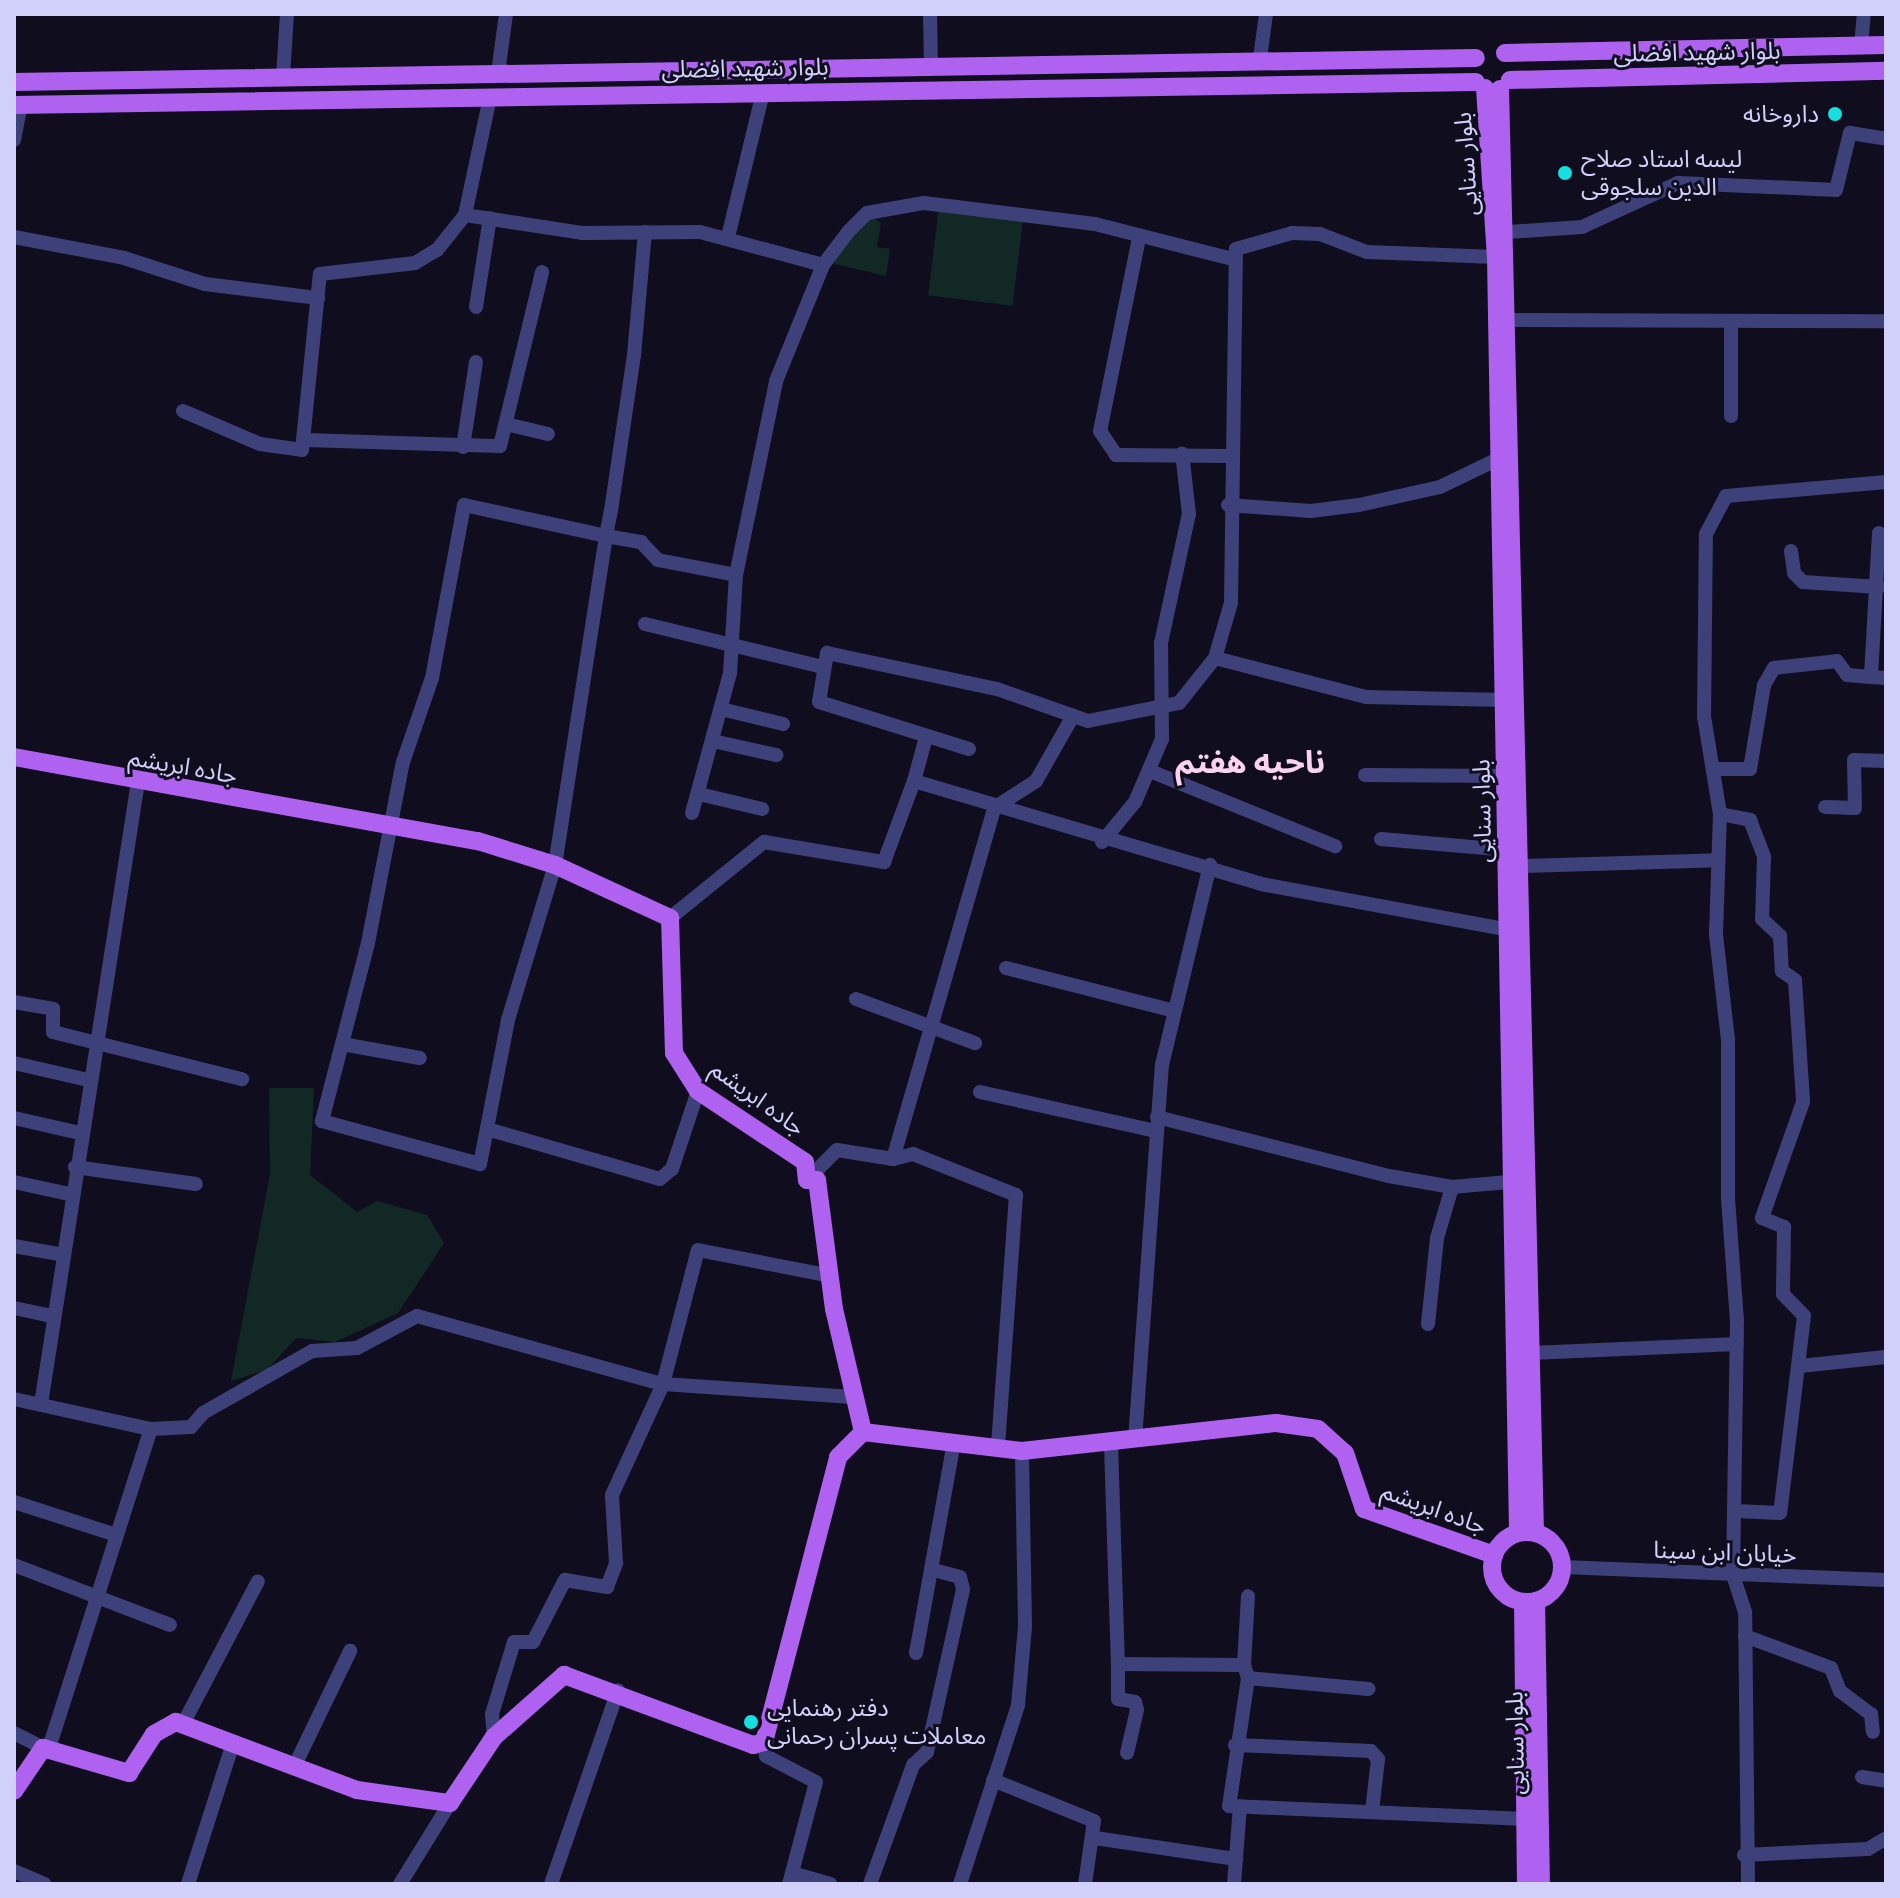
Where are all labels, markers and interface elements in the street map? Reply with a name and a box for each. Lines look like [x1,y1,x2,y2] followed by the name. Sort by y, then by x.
[1613,36,1781,68] street label: بلوار شهید افضلی
[661,52,829,84] street label: بلوار شهید افضلی
[1743,100,1819,128] place label: داروخانه
[1826,105,1844,123] marker: داروخانه
[1448,111,1484,217] street label: بلوار سنایی
[1581,145,1742,201] place label: لیسه استاد صلاح الدین سلجوقی
[1556,164,1574,182] marker: لیسه استاد صلاح الدین سلجوقی
[126,742,240,790] street label: جاده ابریشم
[1175,743,1325,781] district label: ناحیه هفتم
[1467,759,1497,863] street label: بلوار سنایی
[705,1054,811,1142] street label: جاده ابریشم
[1378,1476,1490,1540] street label: جاده ابریشم
[1653,1535,1797,1569] street label: خیابان ابن سینا
[1500,1691,1530,1795] street label: بلوار سنایی
[767,1694,986,1750] place label: دفتر رهنمایی معاملات پسران رحمانی
[742,1713,760,1731] marker: دفتر رهنمایی معاملات پسران رحمانی

